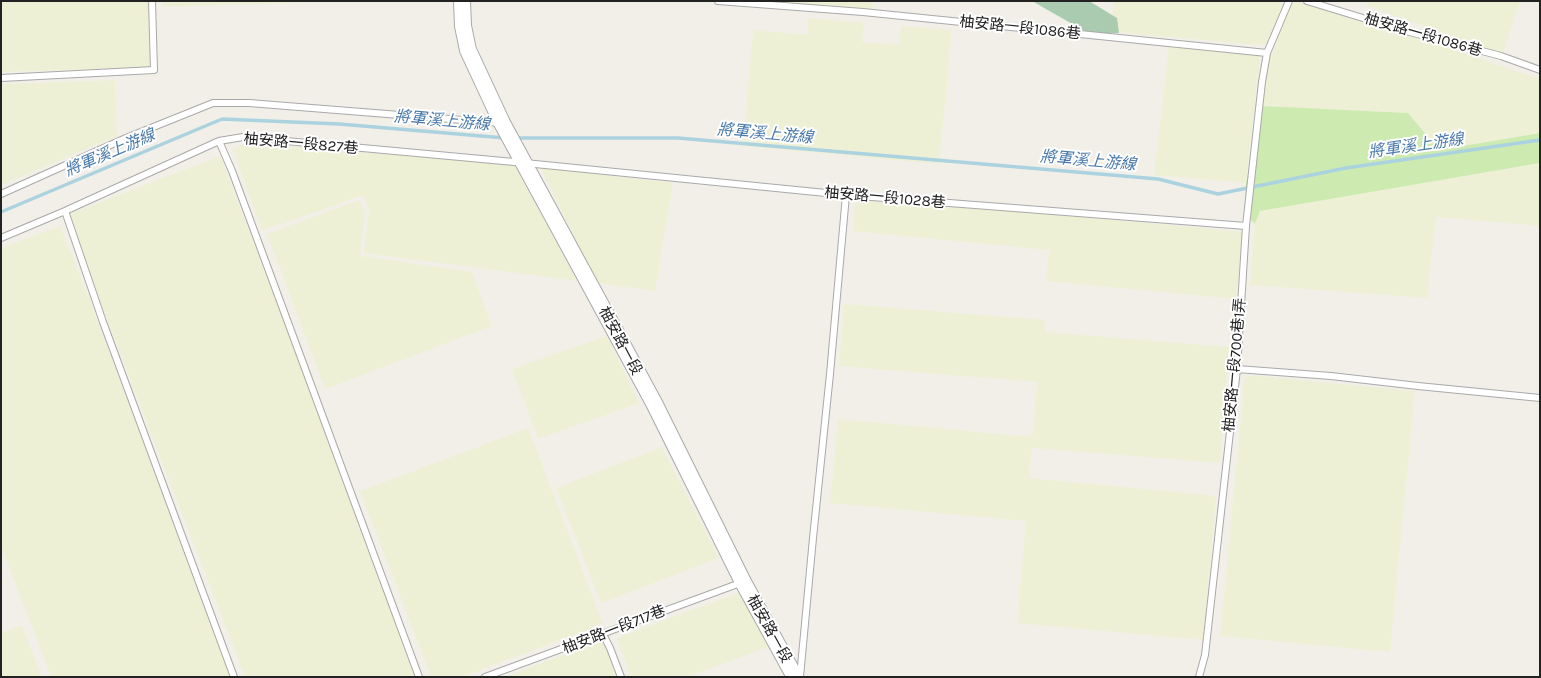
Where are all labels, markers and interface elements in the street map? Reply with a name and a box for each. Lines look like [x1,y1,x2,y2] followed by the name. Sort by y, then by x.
[1362,10,1484,60] street label: 柚安路一段1086巷
[959,13,1081,43] street label: 柚安路一段1086巷
[393,107,491,135] water label: 將軍溪上游線
[716,120,814,148] water label: 將軍溪上游線
[62,125,158,181] water label: 將軍溪上游線
[243,130,359,158] street label: 柚安路一段827巷
[1367,130,1465,162] water label: 將軍溪上游線
[1039,147,1137,175] water label: 將軍溪上游線
[824,184,946,212] street label: 柚安路一段1028巷
[1220,297,1250,433] street label: 柚安路一段700巷1弄
[594,304,646,378] street label: 柚安路一段
[743,592,795,666] street label: 柚安路一段
[560,602,668,658] street label: 柚安路一段717巷

